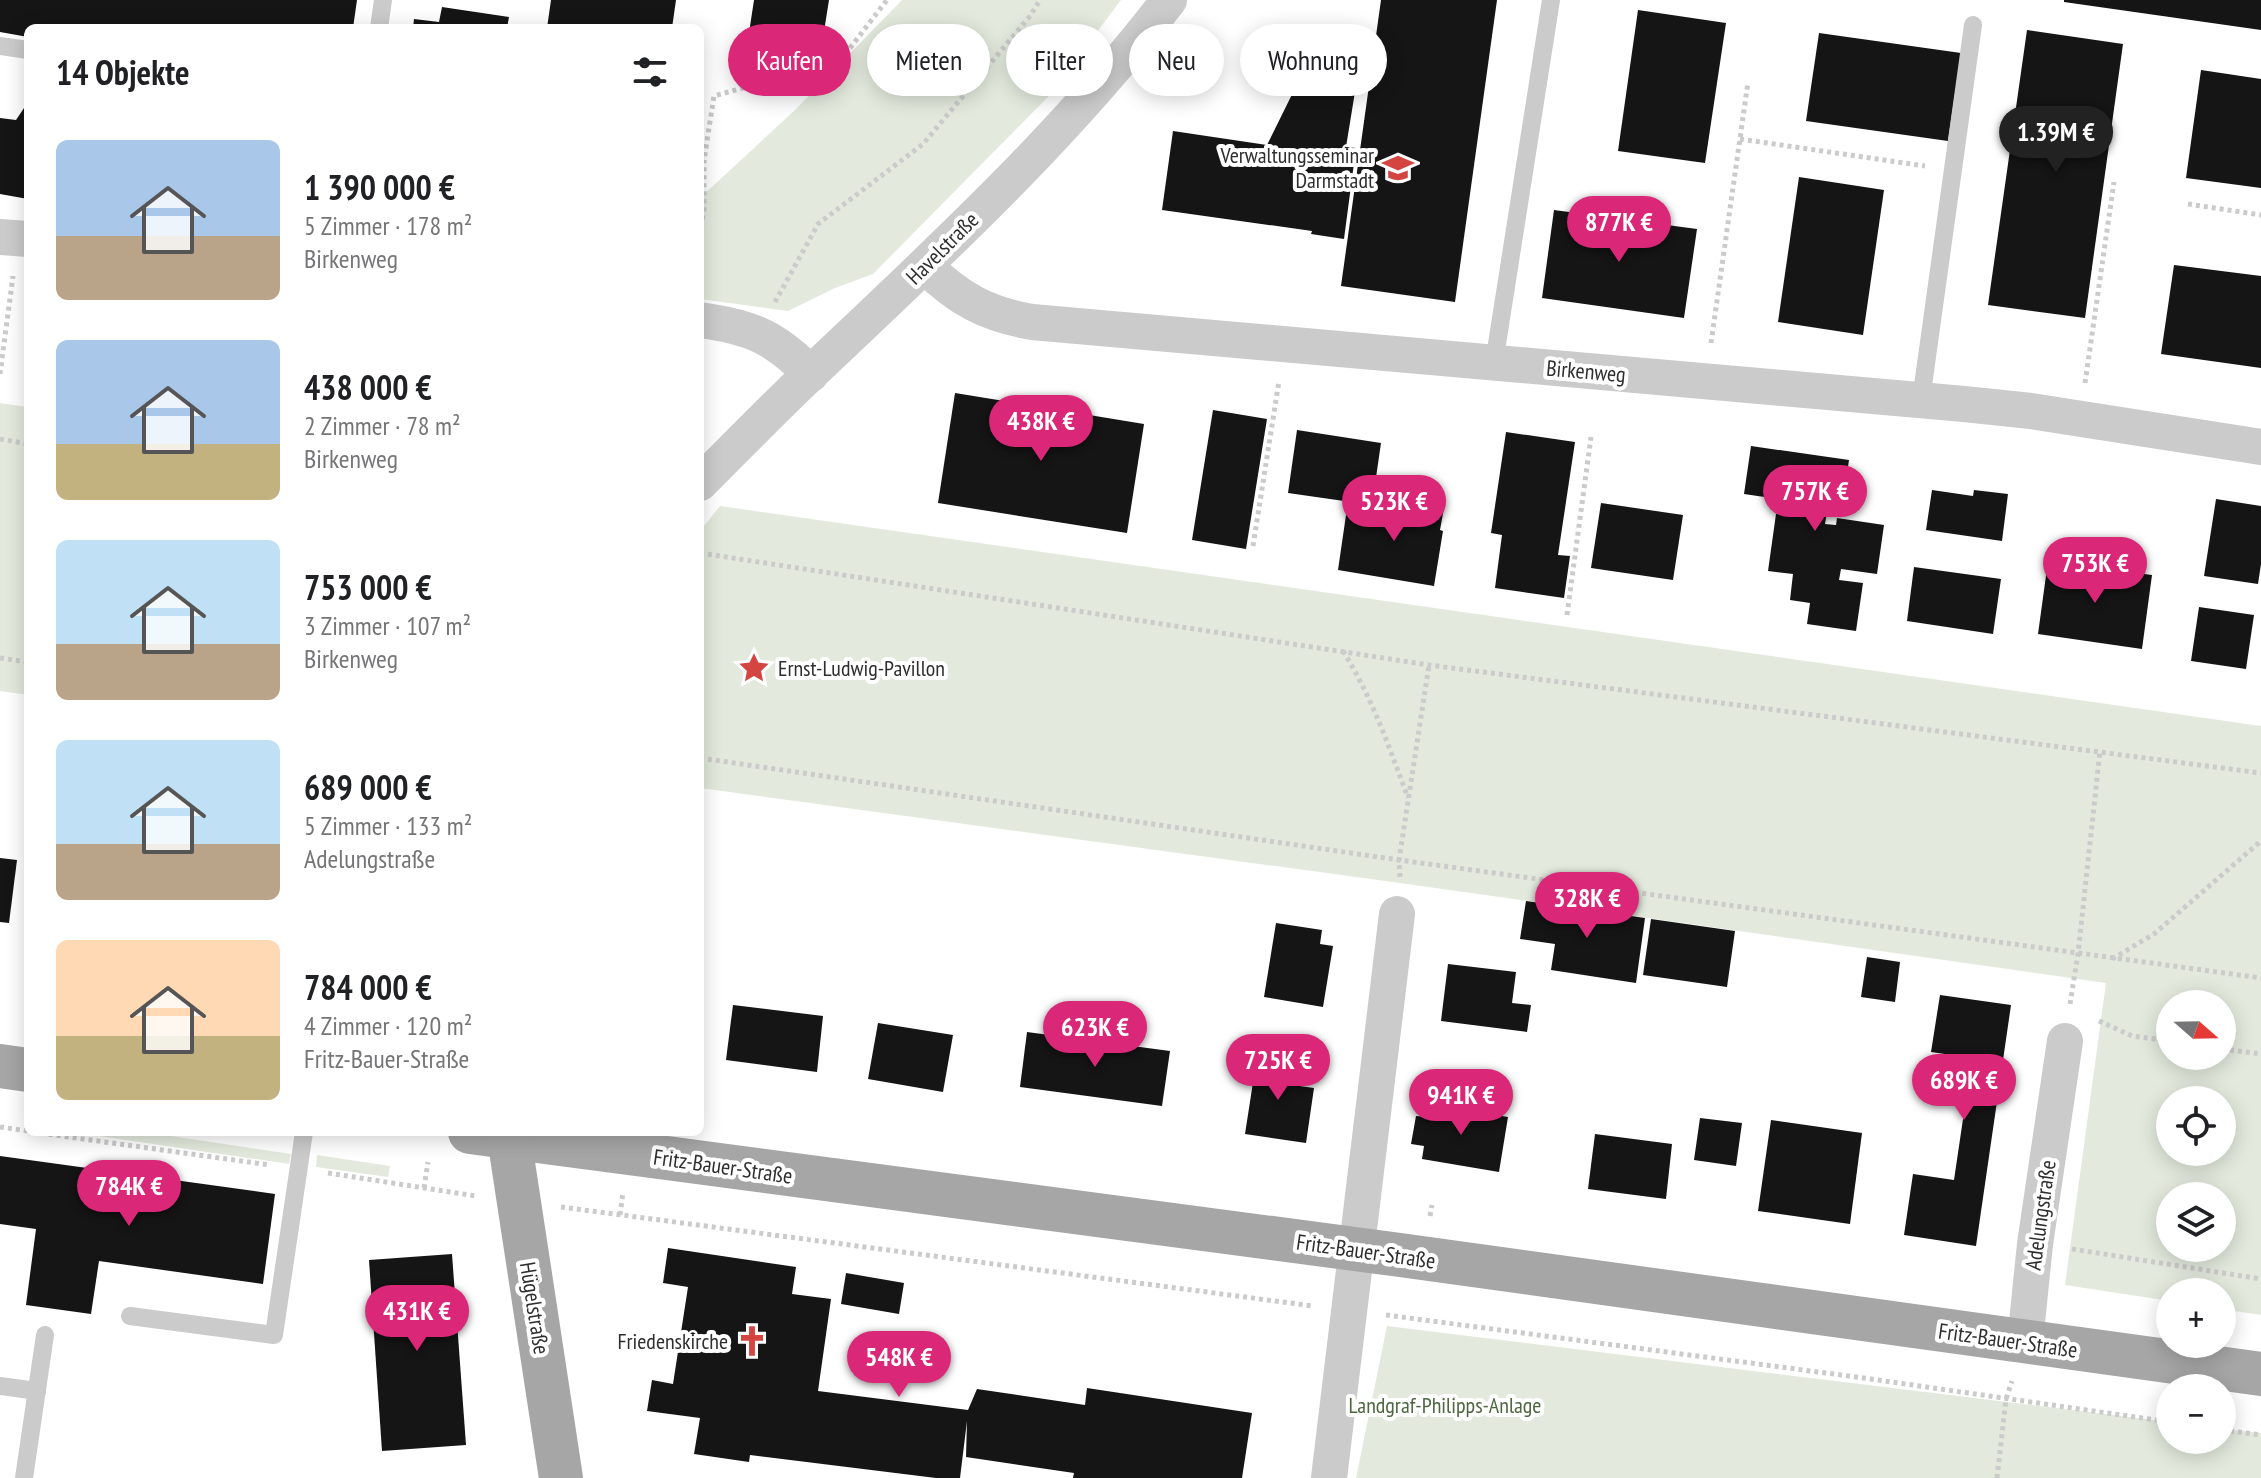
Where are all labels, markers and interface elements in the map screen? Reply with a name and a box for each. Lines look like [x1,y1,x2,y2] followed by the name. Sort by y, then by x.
[728,24,851,96] chip: Kaufen
[867,24,990,96] chip: Mieten
[1006,24,1113,96] chip: Filter
[1129,24,1224,96] chip: Neu
[1240,24,1387,96] chip: Wohnung
[56,50,190,94] text: 14 Objekte
[628,50,672,94] icon: filters
[1982,106,2130,174] pin: 1.39M €
[2017,115,2095,148] text: 1.39M €
[1220,141,1374,194] place label: Verwaltungsseminar Darmstadt
[1381,151,1415,185] school or university icon: Verwaltungsseminar Darmstadt
[304,165,455,209] text: 1 390 000 €
[120,172,216,268] icon: home
[1554,196,1684,264] pin: 877K €
[1585,205,1653,238] text: 877K €
[900,206,984,290] street label: Havelstraße
[304,209,472,242] text: 5 Zimmer · 178 m²
[304,242,398,275] text: Birkenweg
[1545,354,1627,388] street label: Birkenweg
[304,365,432,409] text: 438 000 €
[120,372,216,468] icon: home
[976,395,1106,463] pin: 438K €
[1007,404,1075,437] text: 438K €
[304,409,461,442] text: 2 Zimmer · 78 m²
[304,442,398,475] text: Birkenweg
[1750,465,1880,533] pin: 757K €
[1781,474,1849,507] text: 757K €
[1329,475,1459,543] pin: 523K €
[1360,484,1428,517] text: 523K €
[2030,537,2160,605] pin: 753K €
[2061,546,2129,579] text: 753K €
[304,565,432,609] text: 753 000 €
[120,572,216,668] icon: home
[304,609,471,642] text: 3 Zimmer · 107 m²
[304,642,398,675] text: Birkenweg
[737,651,771,685] place icon: Ernst-Ludwig-Pavillon
[778,654,945,682] place label: Ernst-Ludwig-Pavillon
[304,765,432,809] text: 689 000 €
[120,772,216,868] icon: home
[304,809,472,842] text: 5 Zimmer · 133 m²
[304,842,435,875] text: Adelungstraße
[1522,872,1652,940] pin: 328K €
[1553,881,1621,914] text: 328K €
[304,965,432,1009] text: 784 000 €
[120,972,216,1068] icon: home
[2156,990,2236,1070] north arrow
[2156,990,2236,1454] map controls
[1030,1001,1160,1069] pin: 623K €
[304,1009,472,1042] text: 4 Zimmer · 120 m²
[1061,1010,1129,1043] text: 623K €
[1213,1034,1343,1102] pin: 725K €
[304,1042,469,1075] text: Fritz-Bauer-Straße
[1244,1043,1312,1076] text: 725K €
[1899,1054,2029,1122] pin: 689K €
[1930,1063,1998,1096] text: 689K €
[1396,1069,1526,1137] pin: 941K €
[1427,1078,1495,1111] text: 941K €
[2156,1086,2236,1166] button: locate
[652,1142,794,1190] street label: Fritz-Bauer-Straße
[2018,1158,2062,1272] street label: Adelungstraße
[64,1160,194,1228] pin: 784K €
[95,1169,163,1202] text: 784K €
[2156,1182,2236,1262] button: layers
[1295,1227,1437,1275] street label: Fritz-Bauer-Straße
[514,1260,556,1356] street label: Hügelstraße
[2156,1278,2236,1358] button: +
[352,1285,482,1353] pin: 431K €
[383,1294,451,1327] text: 431K €
[1937,1316,2079,1364] street label: Fritz-Bauer-Straße
[735,1324,769,1358] church icon: Friedenskirche
[617,1327,728,1355] place label: Friedenskirche
[834,1331,964,1399] pin: 548K €
[865,1340,933,1373] text: 548K €
[2156,1374,2236,1454] button: −
[1349,1391,1541,1419] park label: Landgraf-Philipps-Anlage

